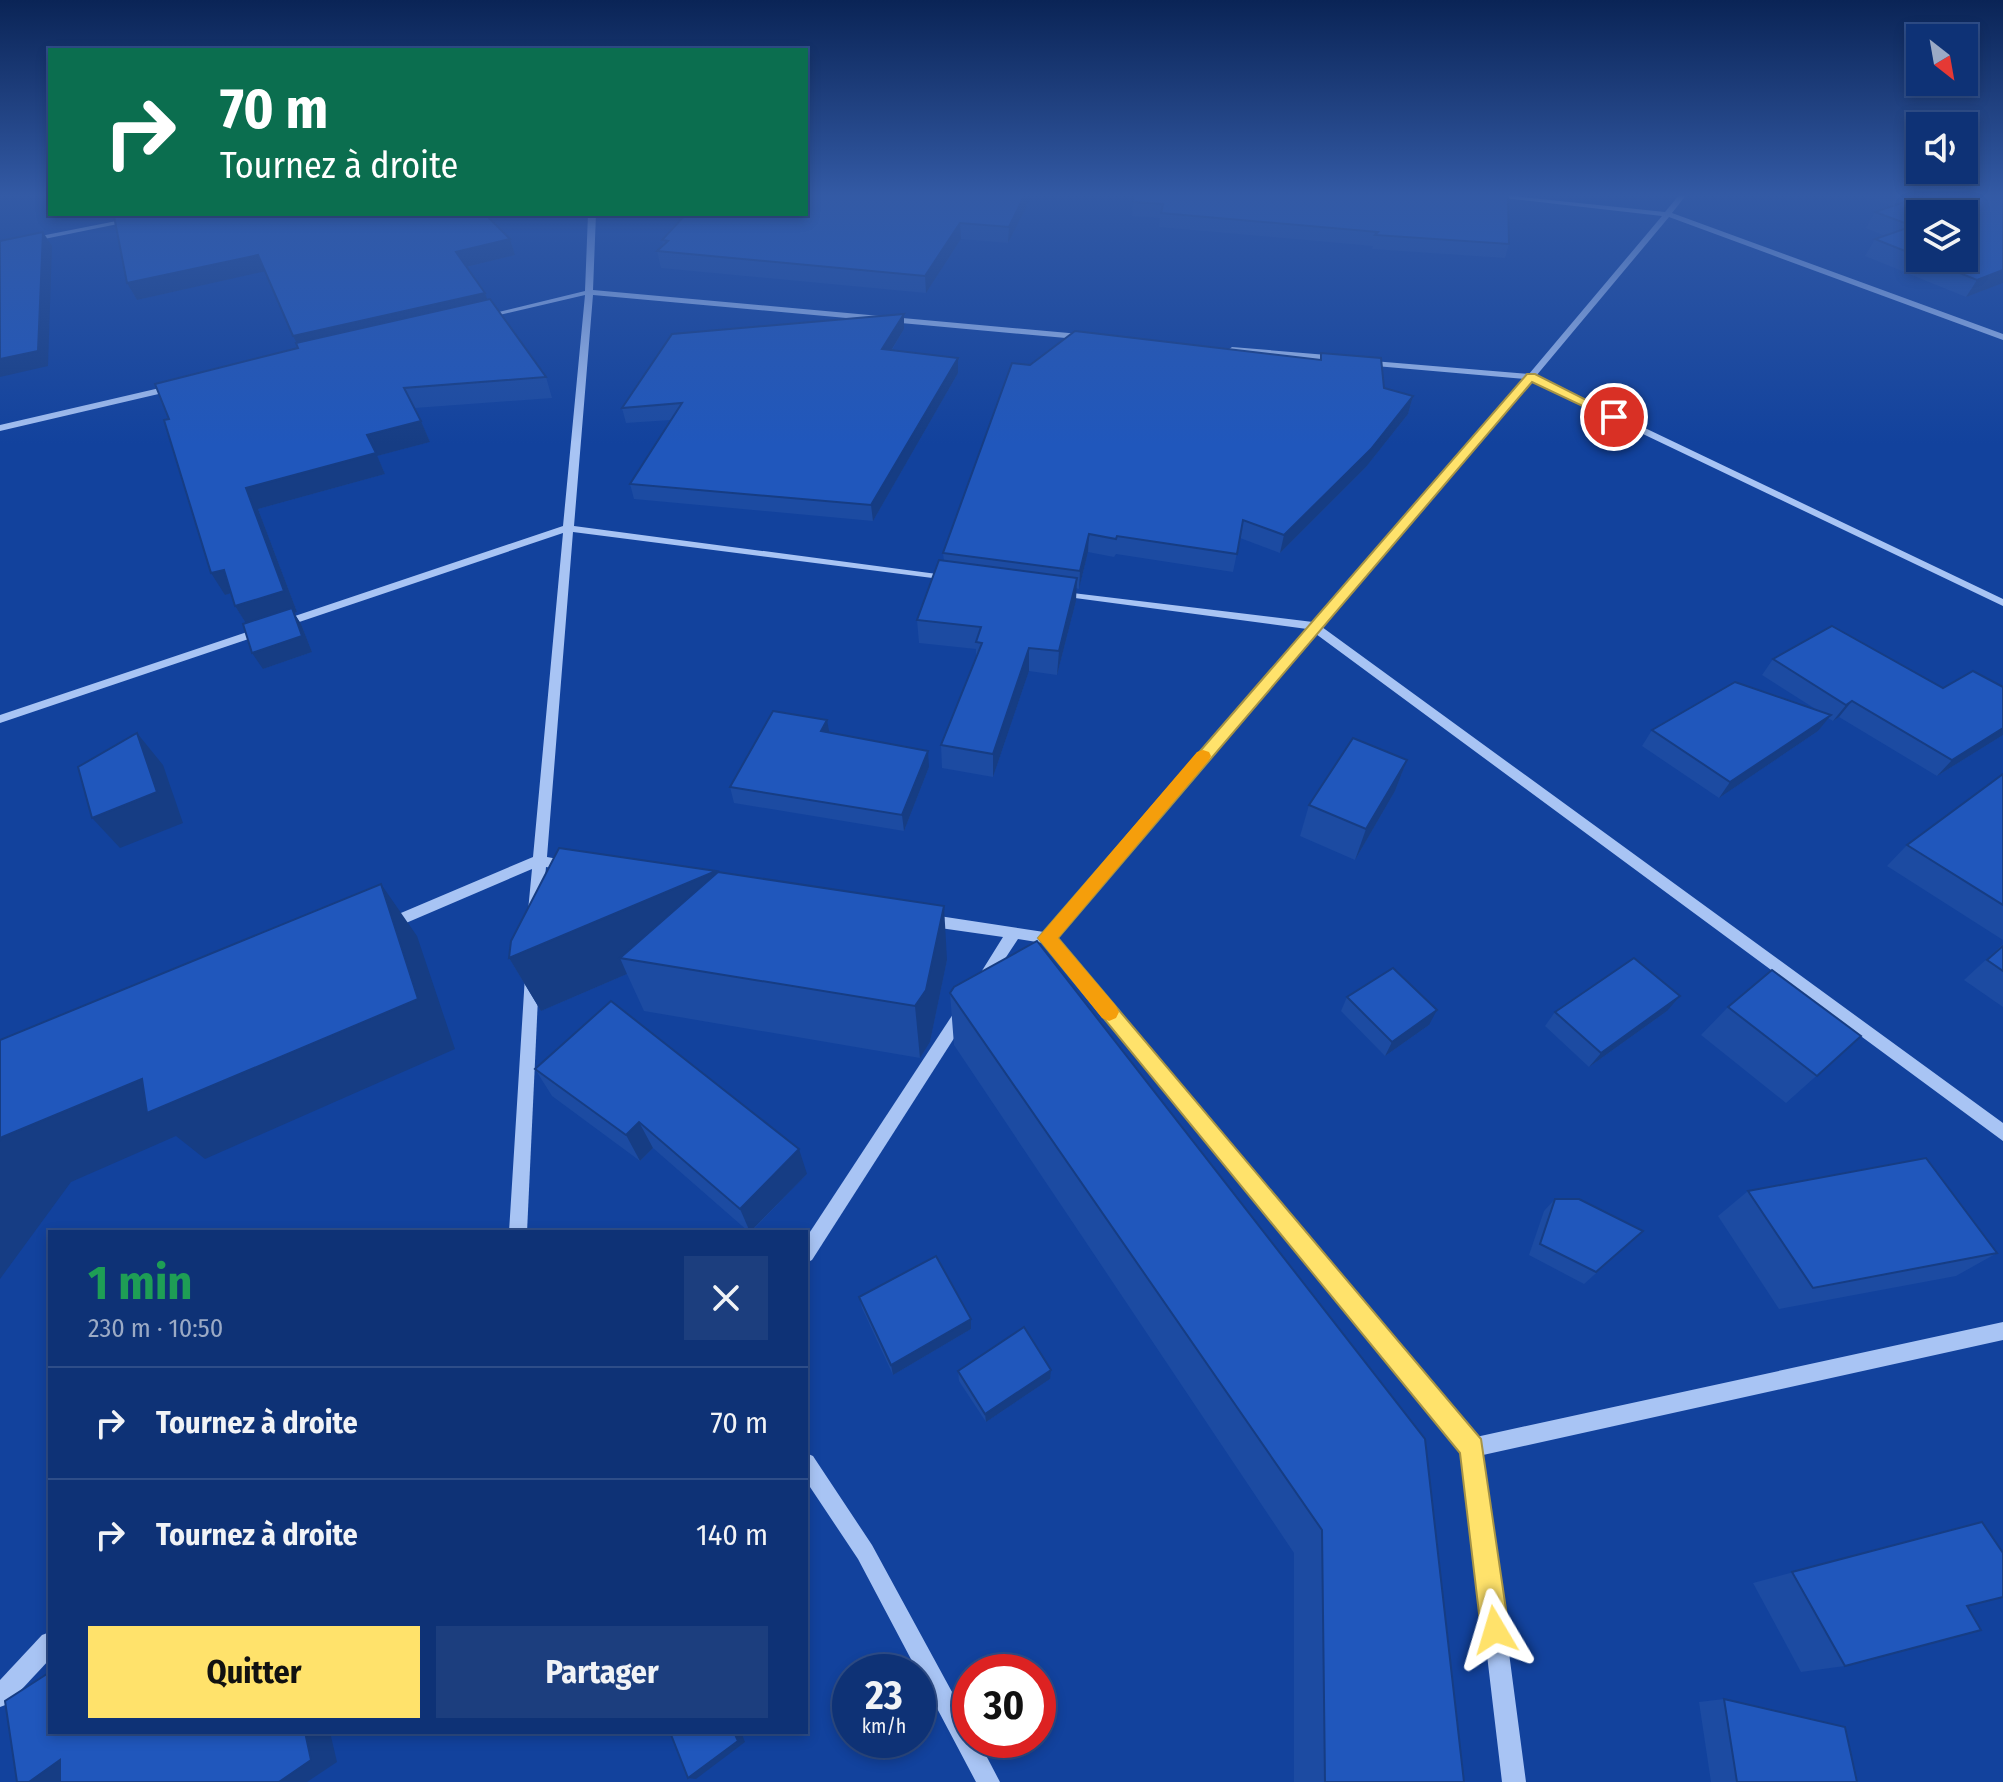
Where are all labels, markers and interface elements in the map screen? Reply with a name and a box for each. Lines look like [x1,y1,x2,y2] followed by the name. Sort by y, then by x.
[1906,24,1978,96] north arrow
[1906,24,1978,272] map controls
[220,76,328,143] text: 70 m
[88,80,192,184] icon: right
[1906,112,1978,184] button: sound
[220,144,458,188] text: Tournez à droite
[1906,200,1978,272] button: layers
[1580,383,1648,451] pin
[1592,395,1636,439] icon: arrive
[88,1254,193,1312] text: 1 min
[684,1256,768,1340] button: close
[88,1313,223,1344] text: 230 m · 10:50
[88,1401,132,1445] icon: right
[156,1405,358,1441] text: Tournez à droite
[710,1405,768,1441] text: 70 m
[88,1513,132,1557] icon: right
[156,1517,358,1553] text: Tournez à droite
[696,1517,768,1553] text: 140 m
[1453,1588,1537,1672] position arrow
[88,1626,420,1718] button: Quitter
[436,1626,768,1718] button: Partager
[952,1654,1056,1758] speed limit sign: 30
[865,1672,903,1720] text: 23
[862,1714,906,1738] text: km/h

